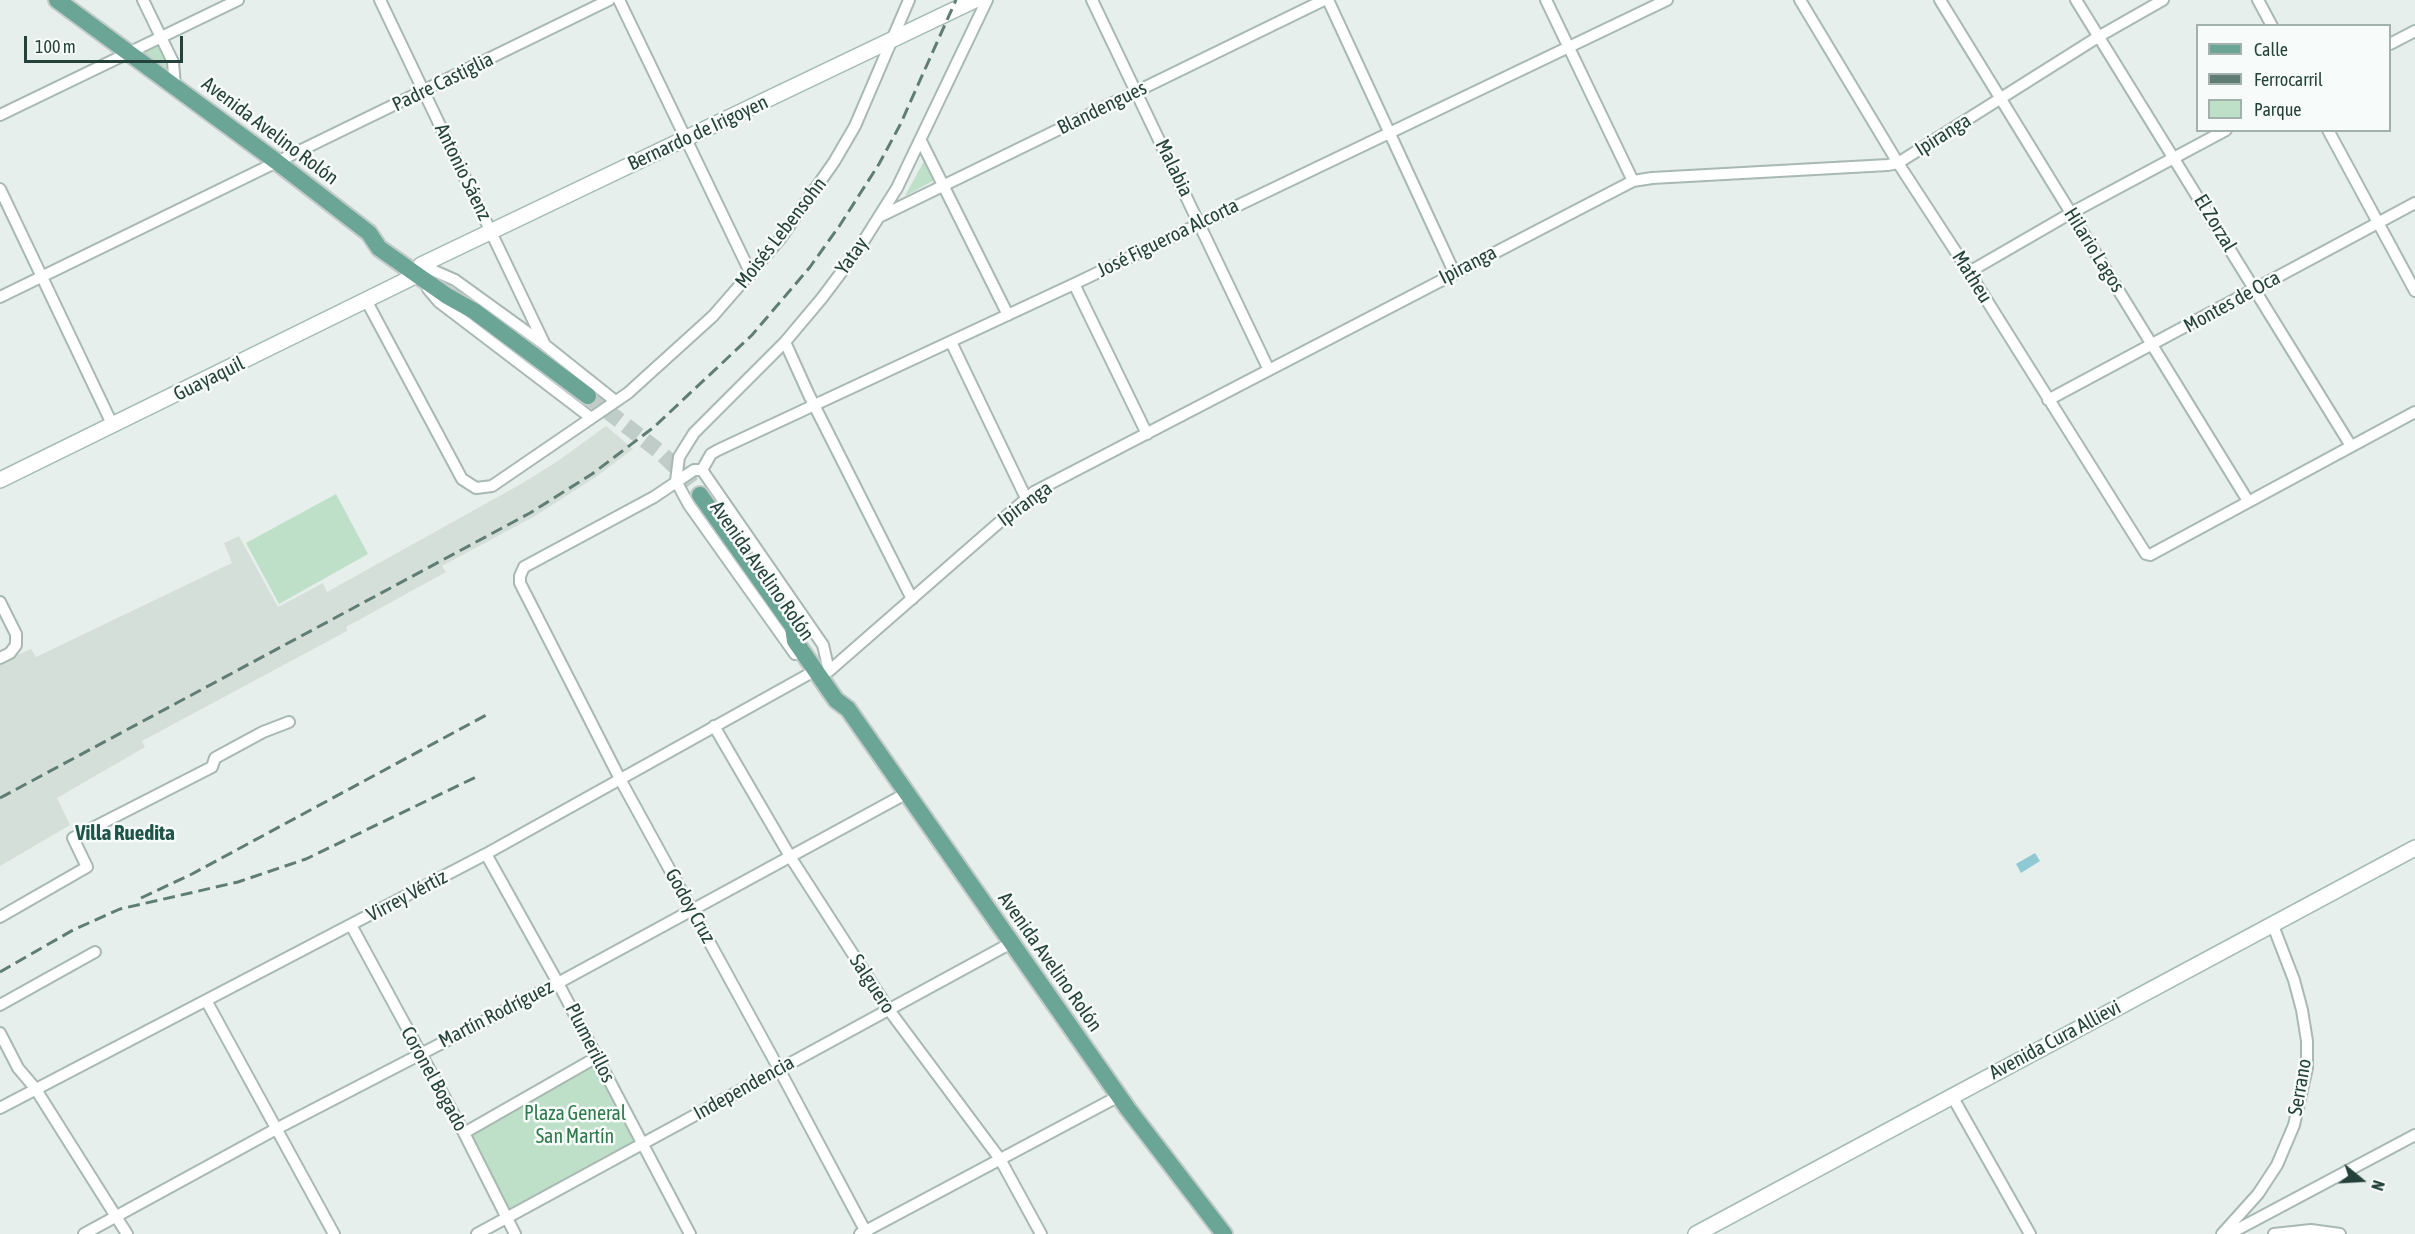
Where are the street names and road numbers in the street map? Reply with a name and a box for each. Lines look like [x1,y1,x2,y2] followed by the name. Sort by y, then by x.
[389,47,497,117] street label: Padre Castiglia
[197,72,343,190] street label: Avenida Avelino Rolón
[1053,76,1151,140] street label: Blandengues
[624,90,772,176] street label: Bernardo de Irigoyen
[1911,109,1975,161] street label: Ipiranga
[429,120,497,224] street label: Antonio Sáenz
[1150,135,1198,201] street label: Malabia
[730,173,832,293] street label: Moisés Lebensohn
[2189,190,2241,256] street label: El Zorzal
[1093,193,1243,283] street label: José Figueroa Alcorta
[2059,203,2129,297] street label: Hilario Lagos
[831,233,873,279] street label: Yatay
[1435,240,1501,290] street label: Ipiranga
[1947,247,1997,307] street label: Matheu
[2180,266,2284,338] street label: Montes de Oca
[170,352,248,406] street label: Guayaquil
[993,476,1057,532] street label: Ipiranga
[705,497,819,645] street label: Avenida Avelino Rolón
[363,865,451,927] street label: Virrey Vértiz
[660,865,720,947] street label: Godoy Cruz
[993,888,1107,1036] street label: Avenida Avelino Rolón
[844,950,900,1018] street label: Salguero
[435,975,557,1053] street label: Martín Rodríguez
[1985,995,2125,1085] street label: Avenida Cura Allievi
[560,999,620,1087] street label: Plumerillos
[395,1023,473,1135] street label: Coronel Bogado
[690,1051,798,1125] street label: Independencia
[2283,1057,2317,1117] street label: Serrano

